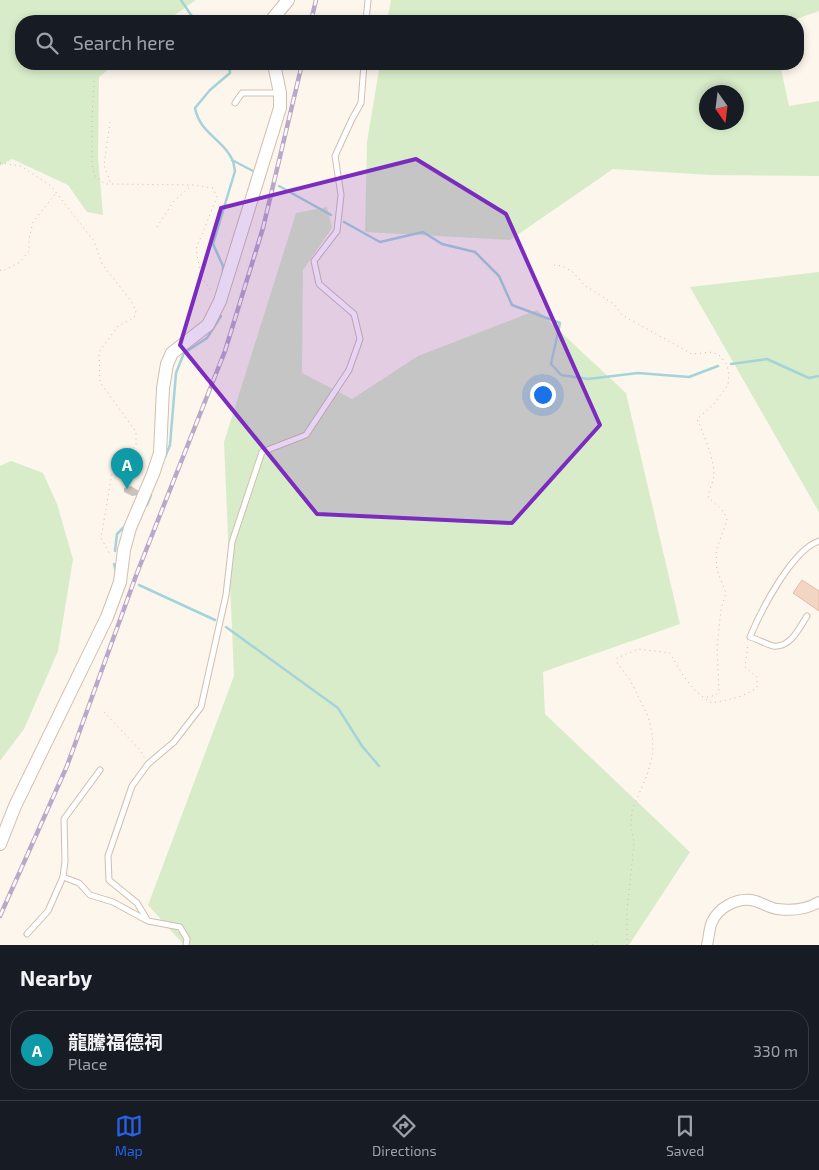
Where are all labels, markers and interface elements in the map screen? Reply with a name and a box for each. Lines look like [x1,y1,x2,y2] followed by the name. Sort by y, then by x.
[15,15,804,70] search box
[33,29,61,57] icon: search
[73,31,175,54] text: Search here
[699,85,744,130] north arrow
[530,382,556,408] your location
[111,448,143,489] pin: A
[20,965,92,990] text: Nearby
[68,1030,163,1053] text: 龍騰福德祠
[32,1041,42,1060] text: A
[753,1041,798,1060] text: 330 m
[68,1054,107,1073] text: Place
[115,1112,143,1159] tab: Map
[372,1112,437,1159] tab: Directions
[666,1112,704,1159] tab: Saved

